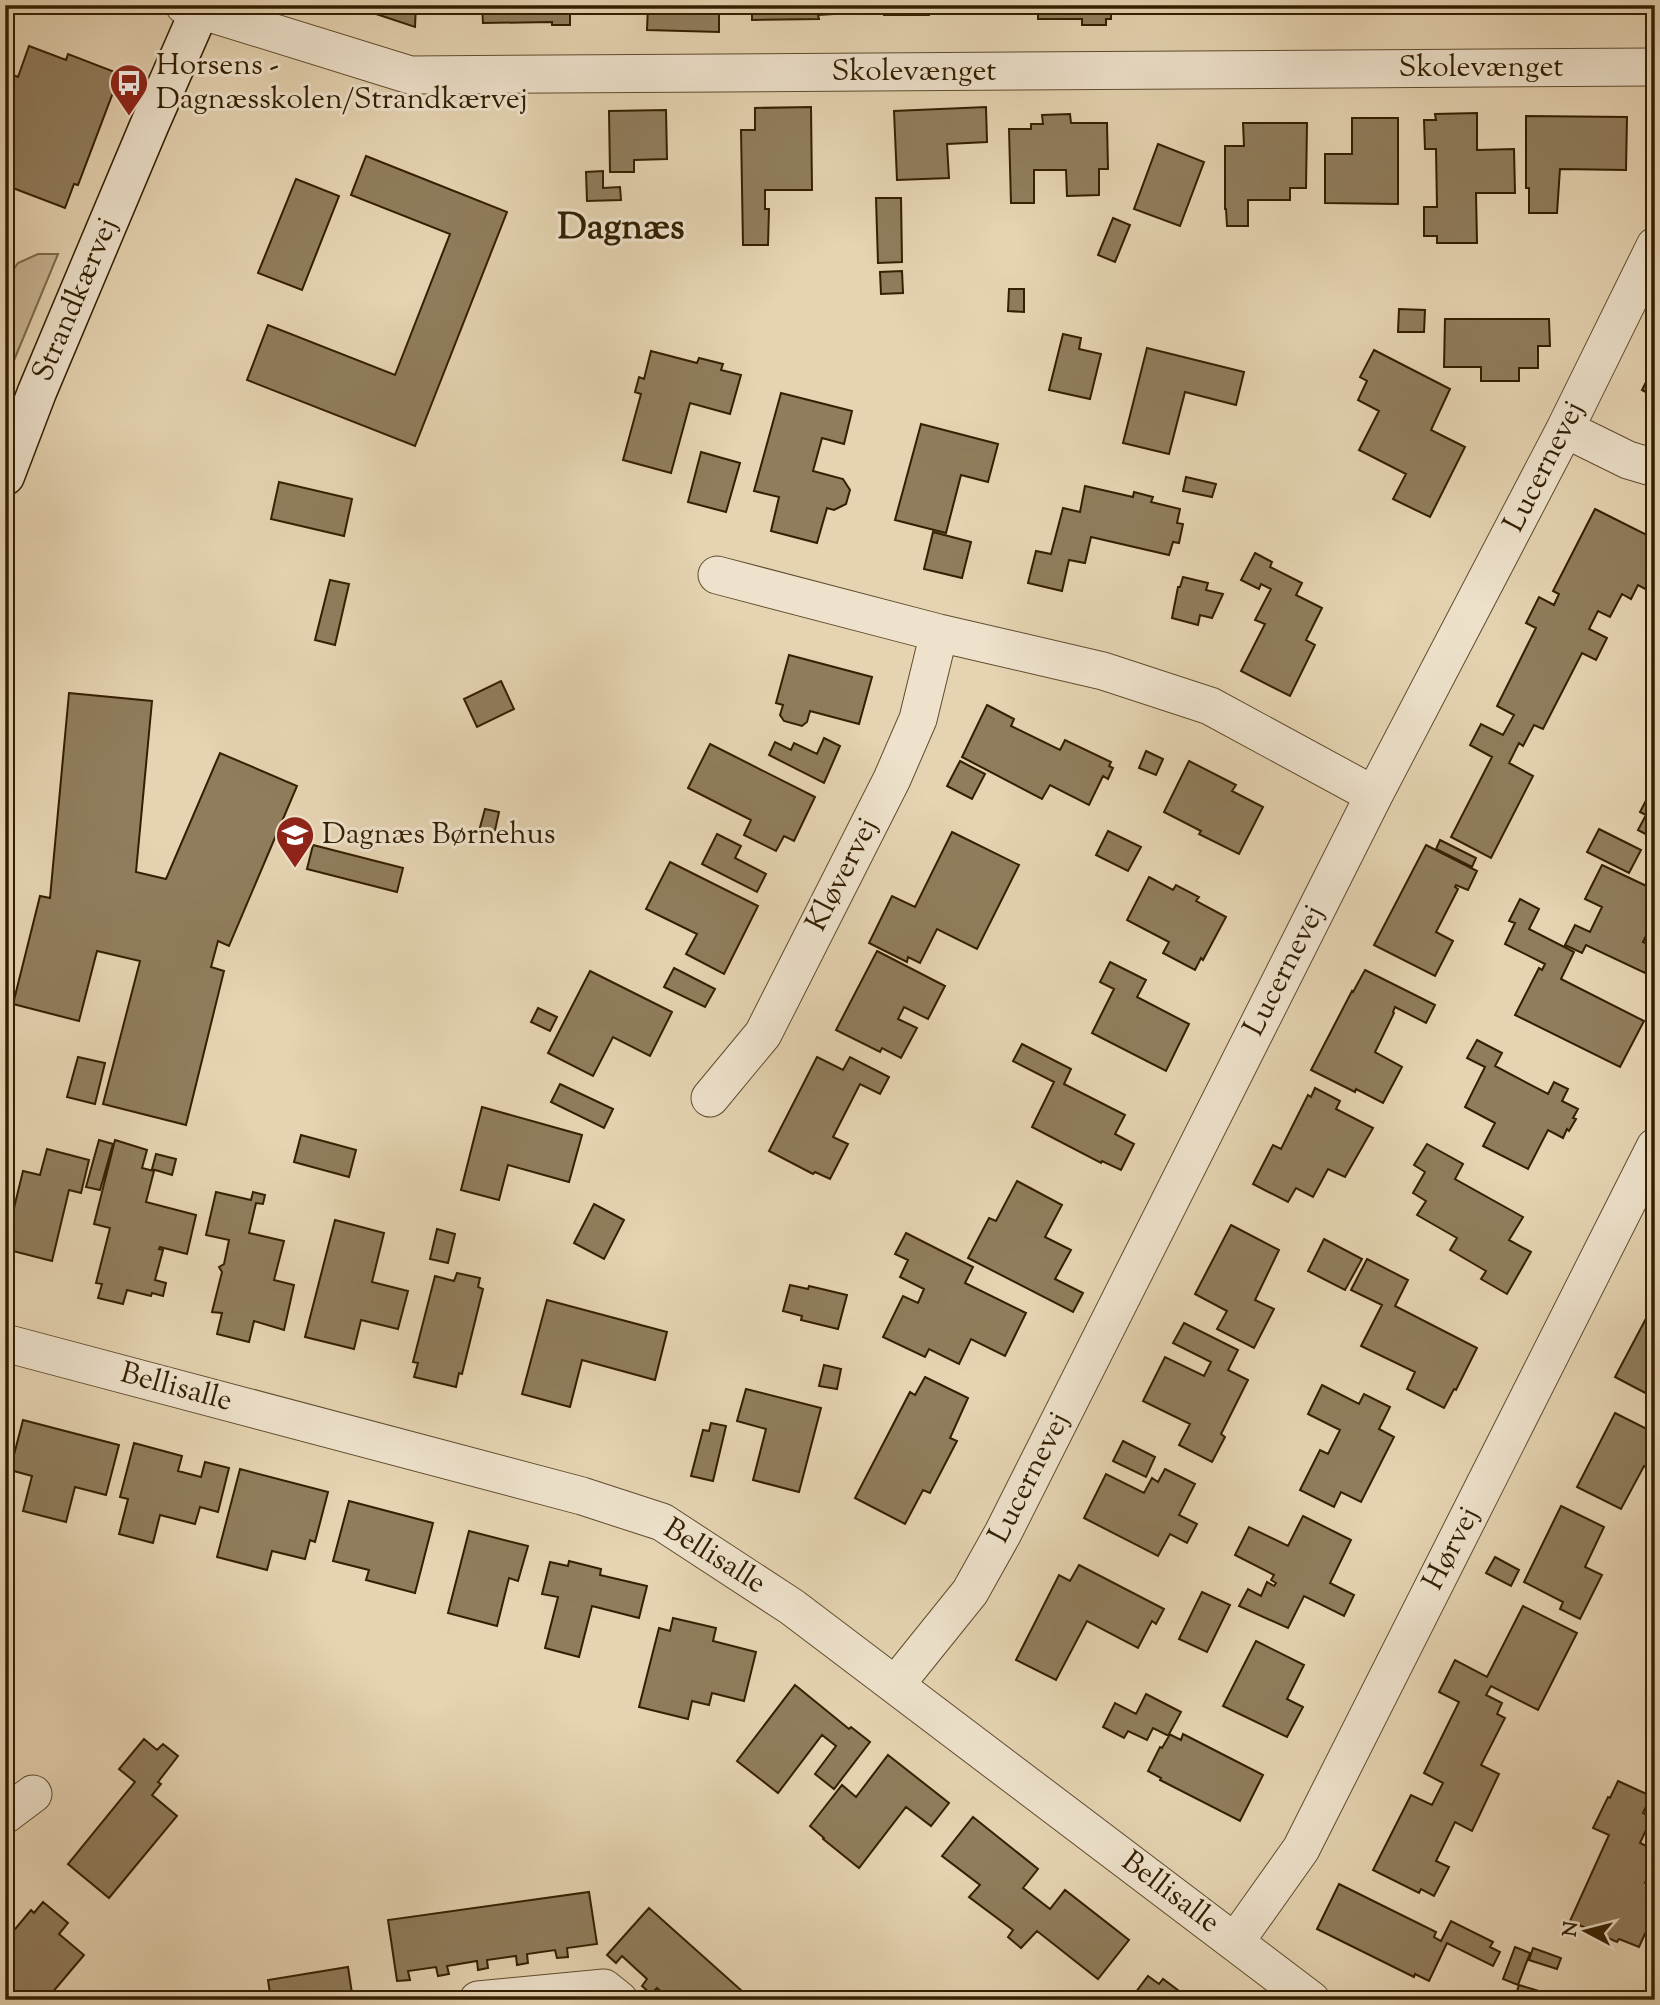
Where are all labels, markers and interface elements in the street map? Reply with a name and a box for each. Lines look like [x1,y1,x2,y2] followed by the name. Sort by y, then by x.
[156,45,528,122] place label: Horsens - Dagnæsskolen/Strandkærvej
[1398,47,1564,90] street label: Skolevænget
[831,51,997,94] street label: Skolevænget
[108,62,150,117] bus stop icon: Horsens - Dagnæsskolen/Strandkærvej
[557,202,685,256] district label: Dagnæs
[22,211,130,389] street label: Strandkærvej
[1494,394,1596,540] street label: Lucernevej
[796,811,890,939] street label: Kløvervej
[274,814,316,869] school or university icon: Dagnæs Børnehus
[322,814,556,857] place label: Dagnæs Børnehus
[1234,898,1336,1044] street label: Lucernevej
[115,1352,237,1424] street label: Bellisalle
[979,1405,1081,1551] street label: Lucernevej
[1413,1500,1491,1598] street label: Hørvej
[654,1509,774,1605] street label: Bellisalle
[1112,1842,1228,1944] street label: Bellisalle
[1552,1896,1622,1966] north arrow
[1557,1920,1586,1938] text: N

